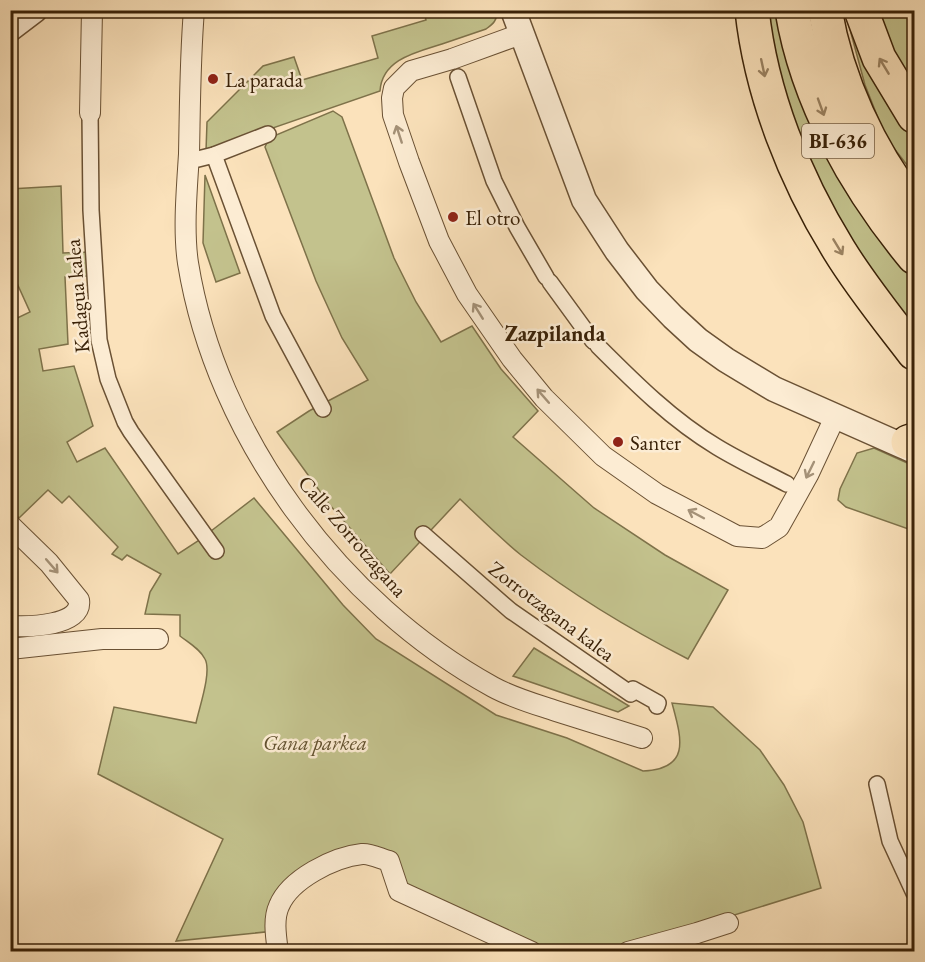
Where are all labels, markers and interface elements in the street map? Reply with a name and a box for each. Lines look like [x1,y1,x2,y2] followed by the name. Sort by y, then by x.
[758,58,770,77] one-way arrow
[878,58,890,75] one-way arrow
[225,66,304,93] place label: La parada
[206,72,220,86] marker: La parada
[816,97,827,115] one-way arrow
[802,124,874,158] road number: BI-636
[393,125,404,144] one-way arrow
[465,204,520,231] place label: El otro
[446,210,460,224] marker: El otro
[59,237,95,354] street label: Kadagua kalea
[832,238,844,255] one-way arrow
[472,303,484,320] one-way arrow
[505,319,606,348] district label: Zazpilanda
[536,388,550,403] one-way arrow
[630,429,681,456] place label: Santer
[611,435,625,449] marker: Santer
[804,460,816,478] one-way arrow
[293,469,414,603] street label: Calle Zorrotzagana
[687,508,705,519] one-way arrow
[483,555,621,668] street label: Zorrotzagana kalea
[45,558,59,573] one-way arrow
[263,729,367,756] park label: Gana parkea

